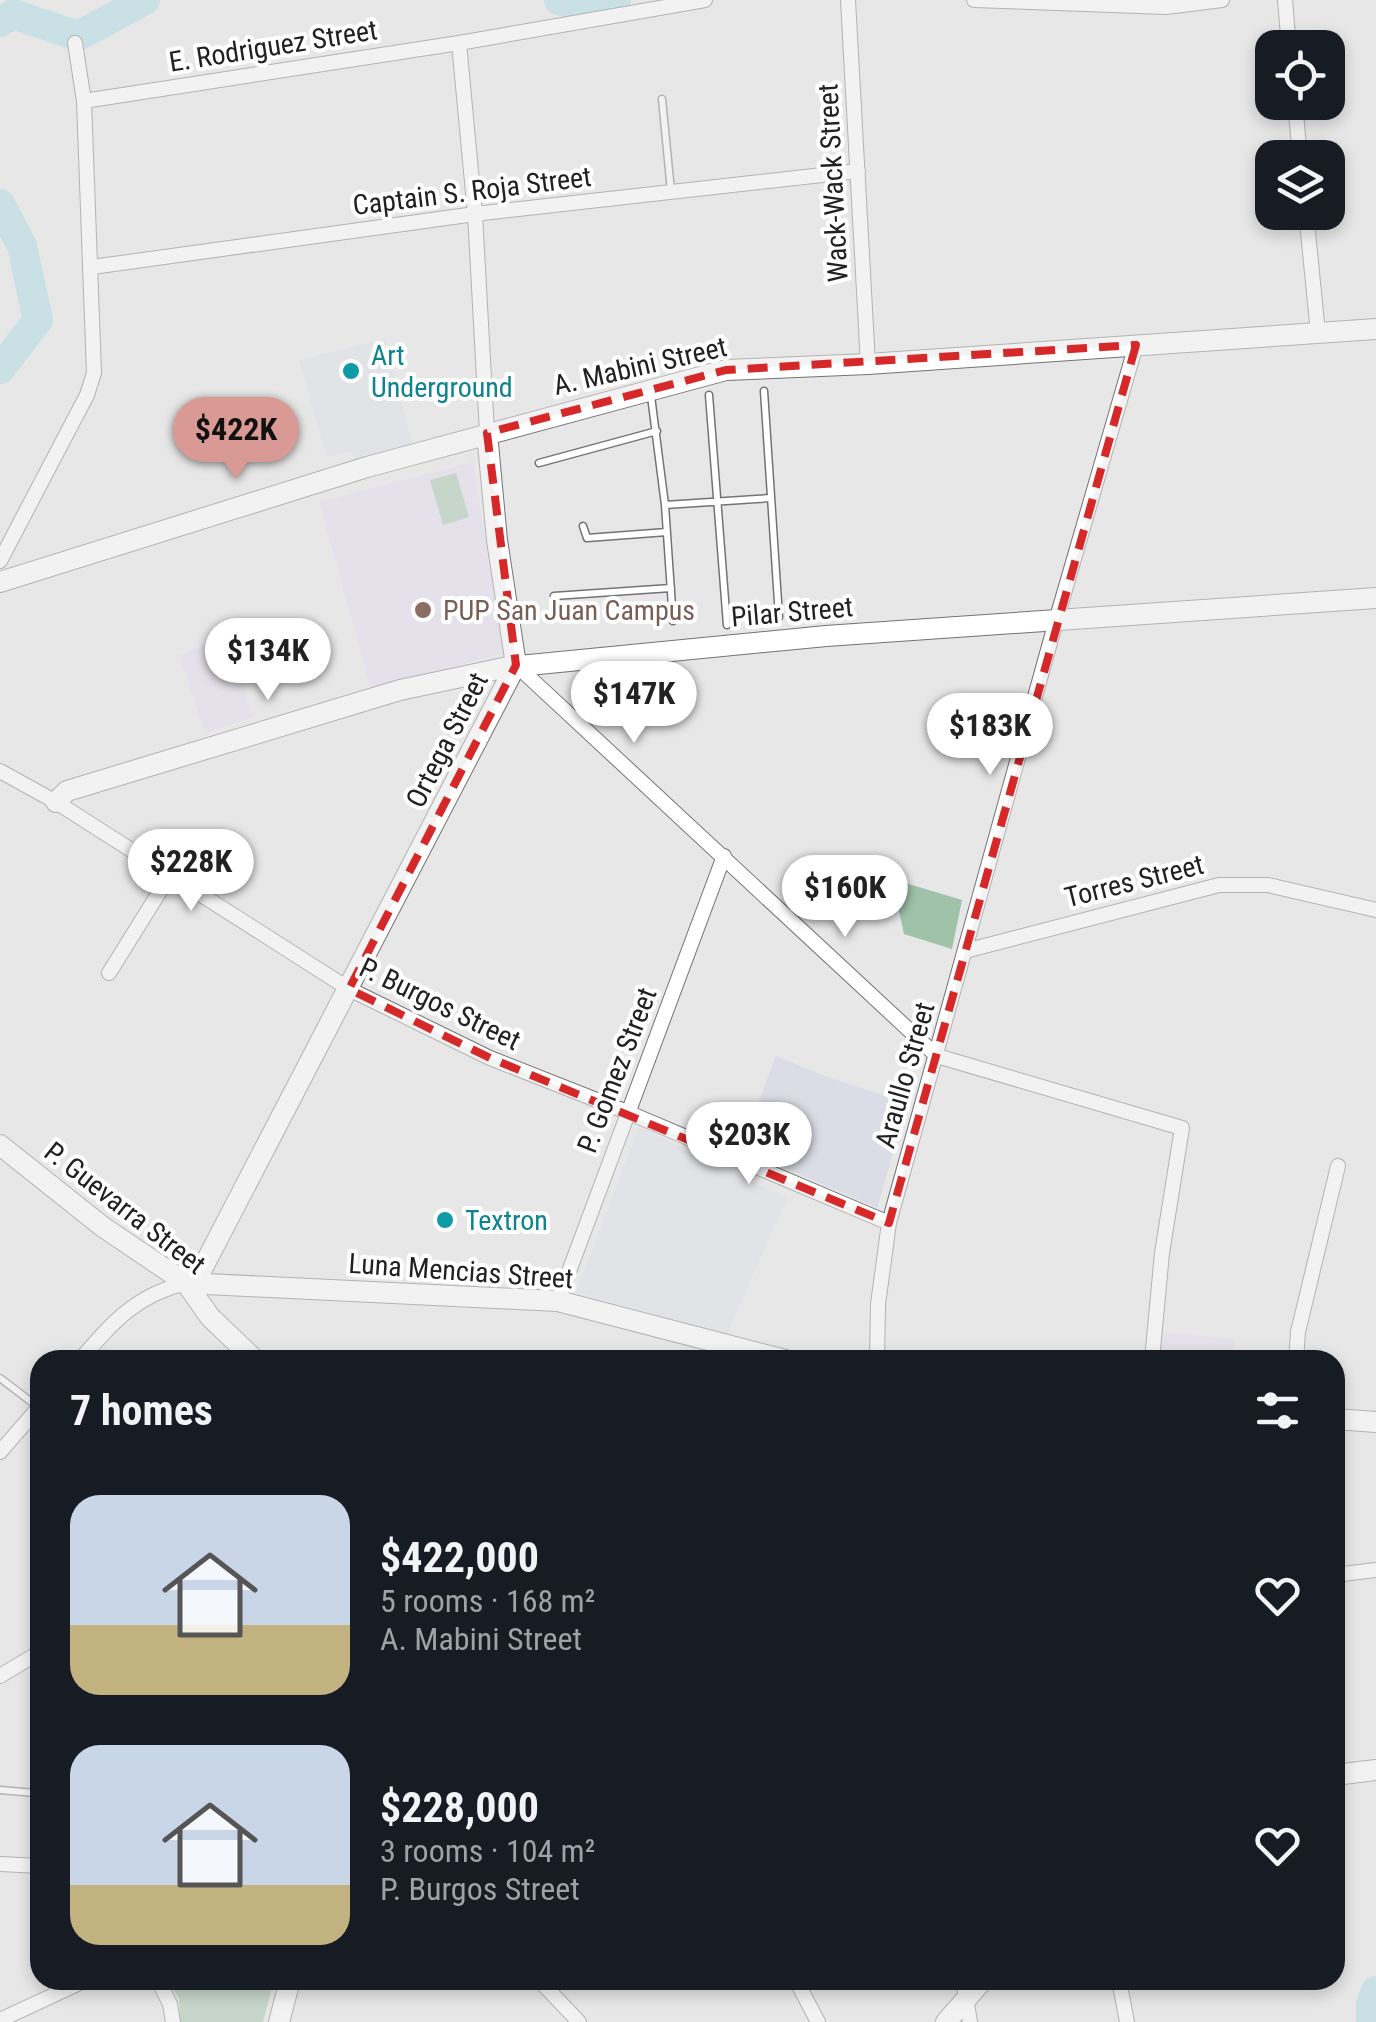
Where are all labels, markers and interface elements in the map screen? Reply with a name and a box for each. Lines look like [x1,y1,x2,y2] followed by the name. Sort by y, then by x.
[167,13,379,79] street label: E. Rodriguez Street
[1255,30,1345,230] map controls
[1255,30,1345,120] button: locate
[811,83,855,283] street label: Wack-Wack Street
[1255,140,1345,230] button: layers
[351,160,593,222] street label: Captain S. Roja Street
[550,330,730,402] street label: A. Mabini Street
[371,339,513,404] place label: Art Underground
[340,360,362,382] marker: Art Underground
[166,397,306,482] pin: $422K
[195,410,277,448] text: $422K
[730,590,854,634] street label: Pilar Street
[443,594,695,627] place label: PUP San Juan Campus
[412,599,434,621] marker: PUP San Juan Campus
[198,618,338,703] pin: $134K
[227,631,309,669] text: $134K
[564,661,704,746] pin: $147K
[399,667,495,813] street label: Ortega Street
[593,674,675,712] text: $147K
[920,693,1060,778] pin: $183K
[949,706,1031,744] text: $183K
[121,829,261,914] pin: $228K
[150,842,232,880] text: $228K
[1061,848,1207,914] street label: Torres Street
[775,855,915,940] pin: $160K
[804,868,886,906] text: $160K
[354,951,526,1057] street label: P. Burgos Street
[570,983,664,1157] street label: P. Gomez Street
[868,998,942,1152] street label: Araullo Street
[679,1102,819,1187] pin: $203K
[708,1115,790,1153] text: $203K
[38,1135,212,1281] street label: P. Guevarra Street
[465,1204,548,1237] place label: Textron
[434,1209,456,1231] marker: Textron
[348,1247,574,1295] street label: Luna Mencias Street
[1250,1383,1305,1438] icon: filters
[70,1386,213,1435] text: 7 homes
[380,1533,539,1582] text: $422,000
[150,1535,270,1655] icon: home
[1250,1568,1305,1623] icon: heart
[380,1582,595,1620] text: 5 rooms · 168 m²
[380,1620,582,1658] text: A. Mabini Street
[380,1783,539,1832] text: $228,000
[150,1785,270,1905] icon: home
[1250,1818,1305,1873] icon: heart
[380,1832,595,1870] text: 3 rooms · 104 m²
[380,1870,580,1908] text: P. Burgos Street

